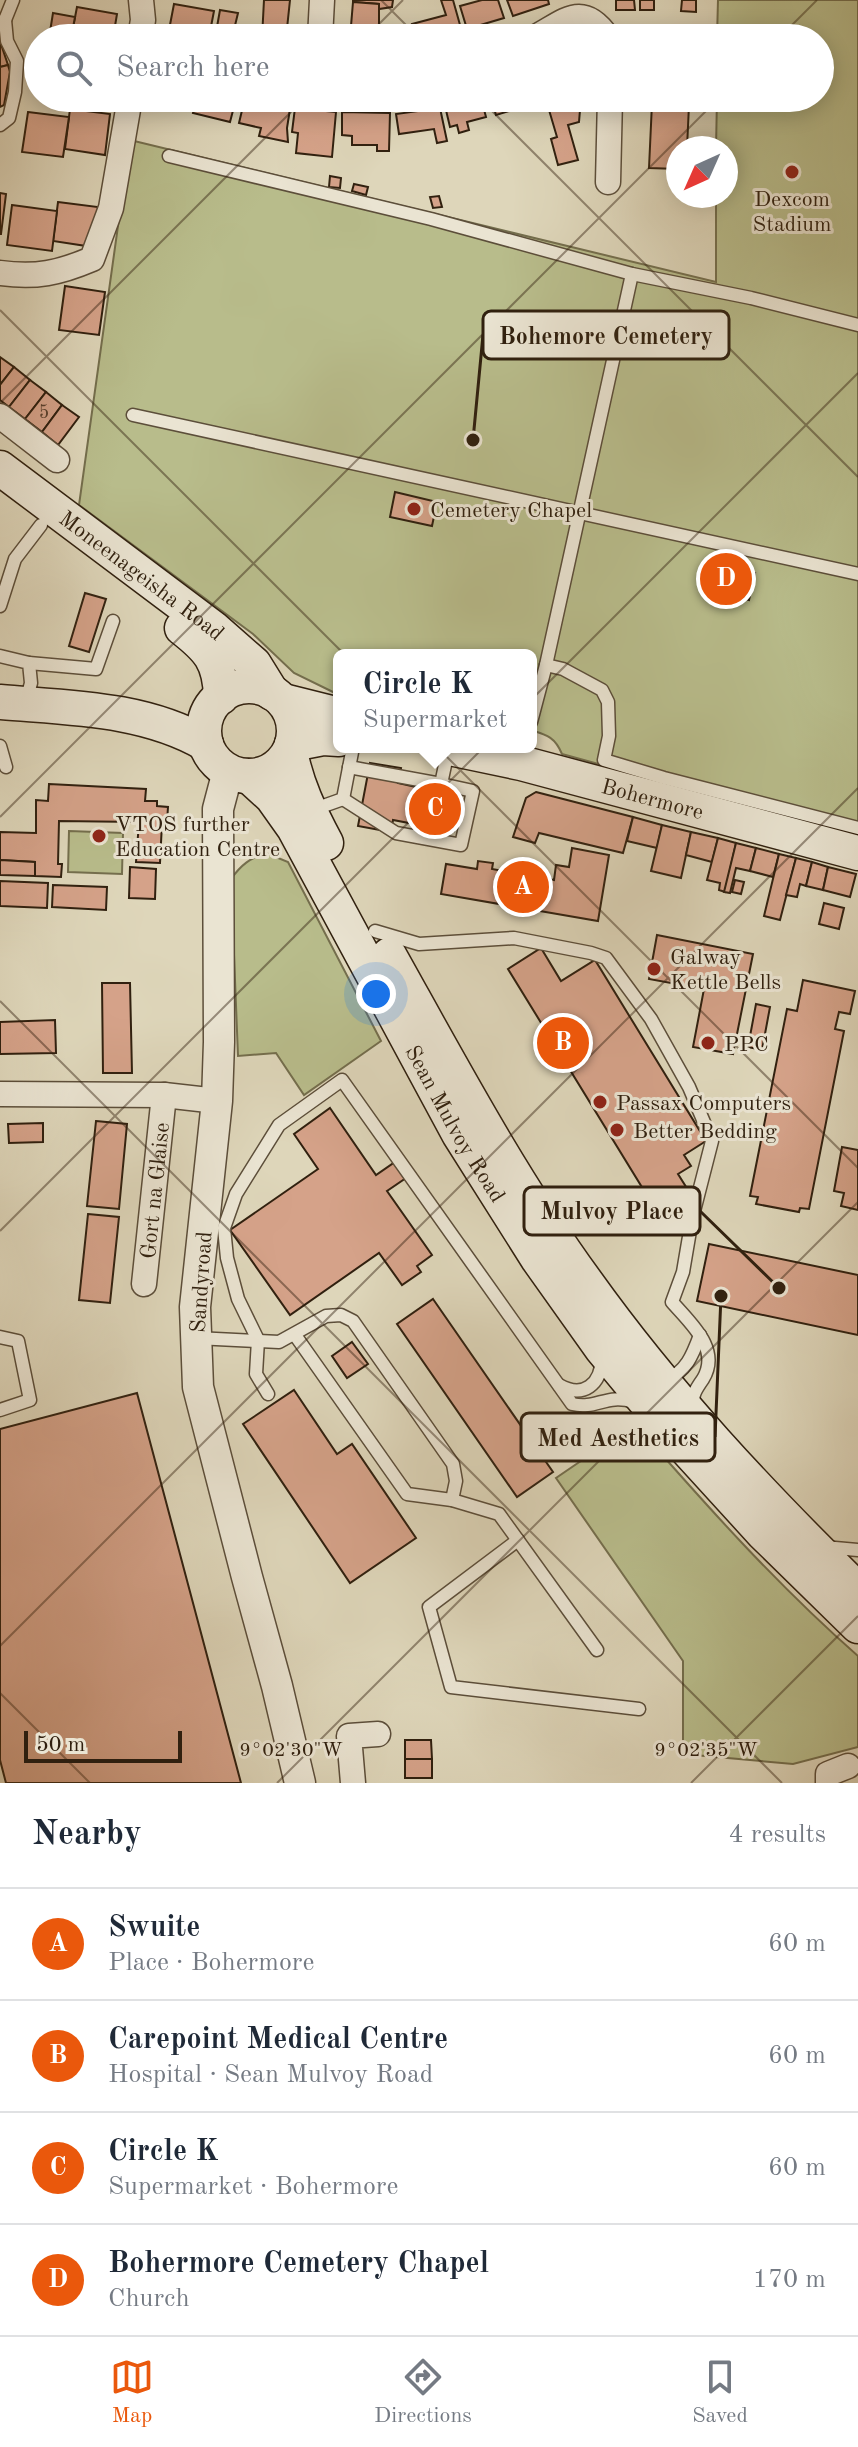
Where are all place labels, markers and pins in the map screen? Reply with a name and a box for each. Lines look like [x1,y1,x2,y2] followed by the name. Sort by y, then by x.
[783,163,801,181] marker: Dexcom Stadium
[753,189,831,236] place label: Dexcom Stadium
[483,311,729,359] callout: Bohemore Cemetery
[405,500,423,518] marker: Cemetery Chapel
[430,500,592,522] place label: Cemetery Chapel
[700,549,752,609] pin: D
[409,779,461,839] pin: C
[115,814,280,861] place label: VTOS further Education Centre
[90,827,108,845] marker: VTOS further Education Centre
[497,857,549,917] pin: A
[670,947,781,994] place label: Galway Kettle Bells
[645,960,663,978] marker: Galway Kettle Bells
[537,1013,589,1073] pin: B
[699,1034,717,1052] marker: PPC
[724,1034,769,1056] place label: PPC
[591,1093,609,1111] marker: Passax Computers
[616,1093,791,1115] place label: Passax Computers
[608,1121,626,1139] marker: Better Bedding
[633,1121,777,1143] place label: Better Bedding
[524,1187,700,1235] callout: Mulvoy Place
[521,1413,715,1461] callout: Med Aesthetics

